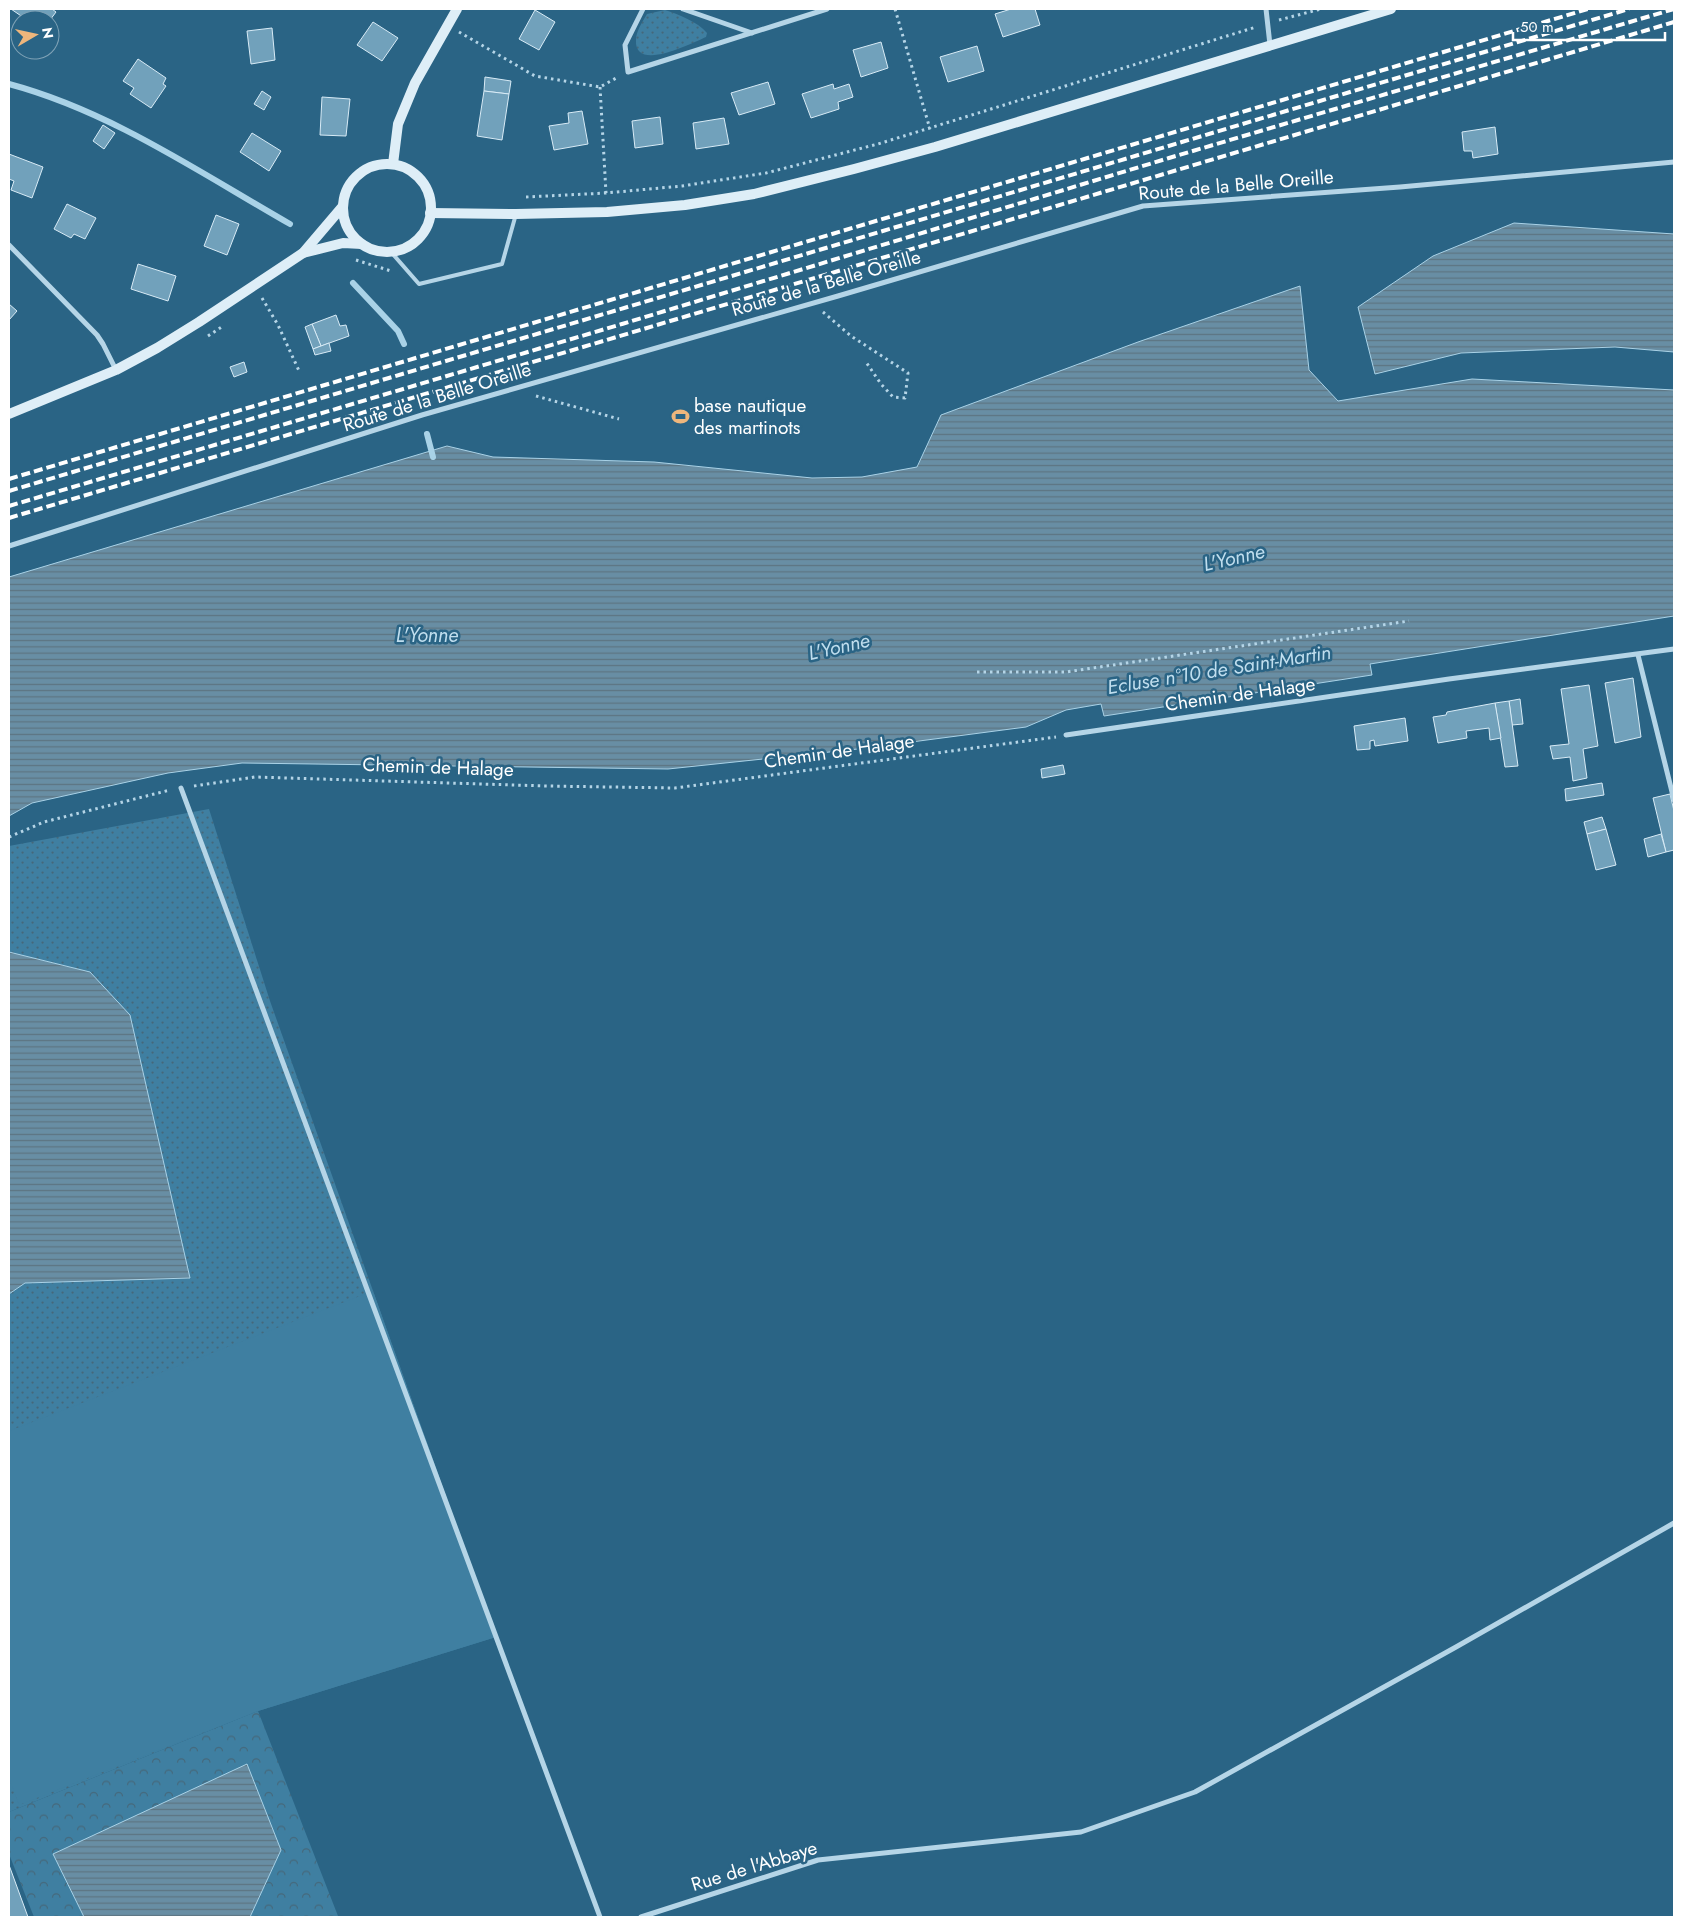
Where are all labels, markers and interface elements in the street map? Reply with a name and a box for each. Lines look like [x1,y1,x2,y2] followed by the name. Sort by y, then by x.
[10,10,60,60] north arrow
[1513,10,1666,42] scale bar
[1520,16,1554,38] text: 50 m
[37,26,59,40] text: N
[1137,163,1335,207] street label: Route de la Belle Oreille
[728,243,924,323] street label: Route de la Belle Oreille
[339,355,535,439] street label: Route de la Belle Oreille
[694,392,807,441] place label: base nautique des martinots
[670,406,690,426] sports icon: base nautique des martinots
[1200,537,1268,579] water label: L'Yonne
[396,621,458,650] water label: L'Yonne
[805,626,873,668] water label: L'Yonne
[1105,638,1333,702] water label: Ecluse n°10 de Saint-Martin
[1163,670,1317,718] street label: Chemin de Halage
[762,727,916,775] street label: Chemin de Halage
[362,751,514,783] street label: Chemin de Halage
[688,1834,821,1898] street label: Rue de l'Abbaye

